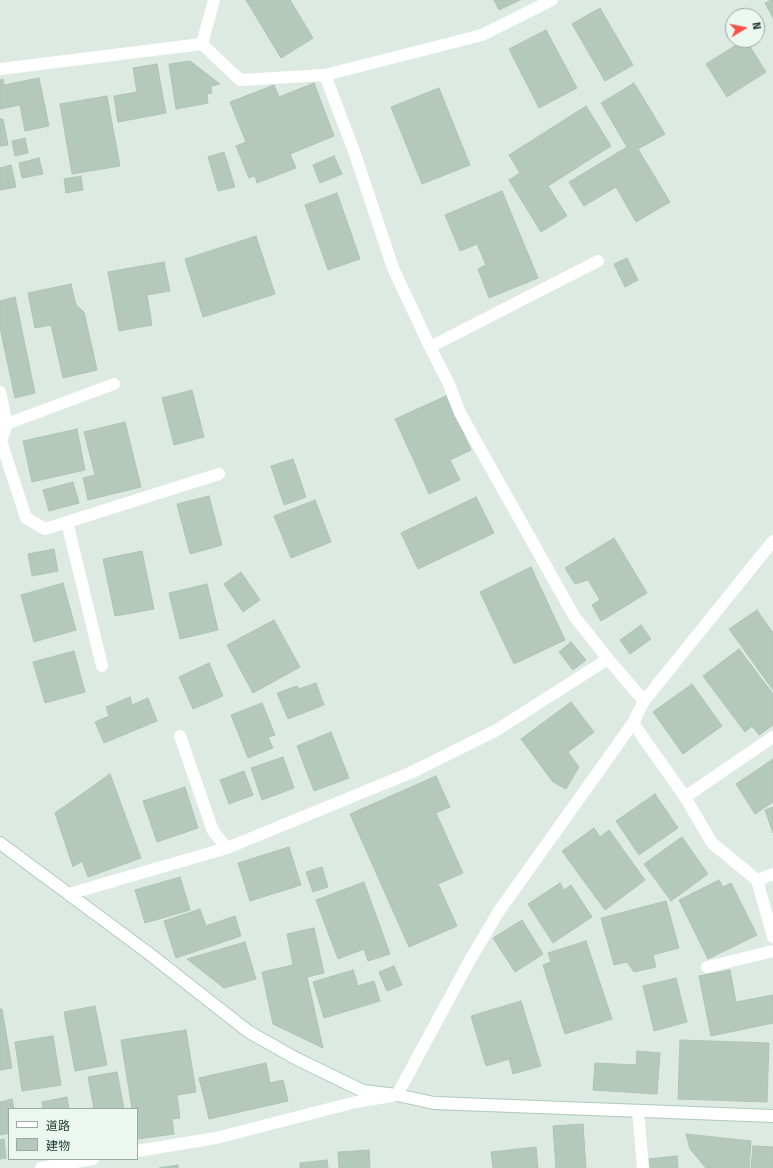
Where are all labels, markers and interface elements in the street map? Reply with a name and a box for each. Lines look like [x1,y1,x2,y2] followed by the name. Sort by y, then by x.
[725,8,765,48] north arrow
[749,21,763,31] text: N
[8,1108,138,1160] legend
[46,1119,70,1133] text: 道路
[46,1139,70,1153] text: 建物

